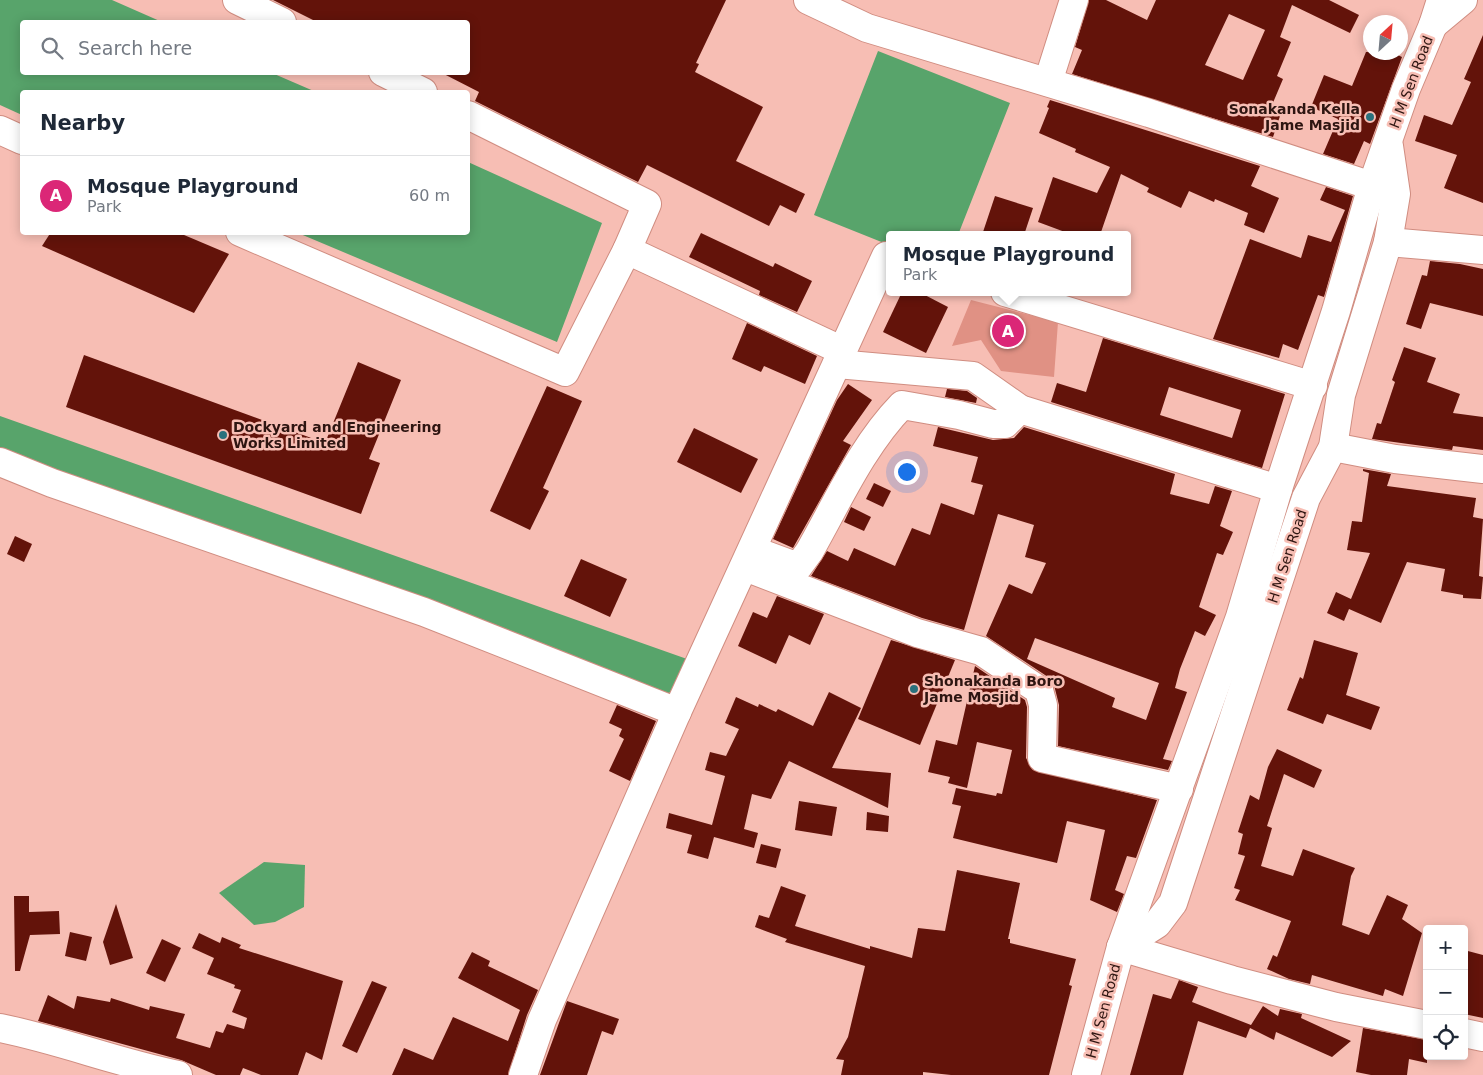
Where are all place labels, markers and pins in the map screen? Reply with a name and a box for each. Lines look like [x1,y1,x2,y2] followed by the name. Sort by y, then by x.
[1229,101,1360,133] place label: Sonakanda Kella Jame Masjid
[1364,111,1376,123] marker: Sonakanda Kella Jame Masjid
[992,312,1024,350] pin: A
[233,419,442,451] place label: Dockyard and Engineering Works Limited
[217,429,229,441] marker: Dockyard and Engineering Works Limited
[923,673,1063,705] place label: Shonakanda Boro Jame Mosjid
[908,683,920,695] marker: Shonakanda Boro Jame Mosjid

